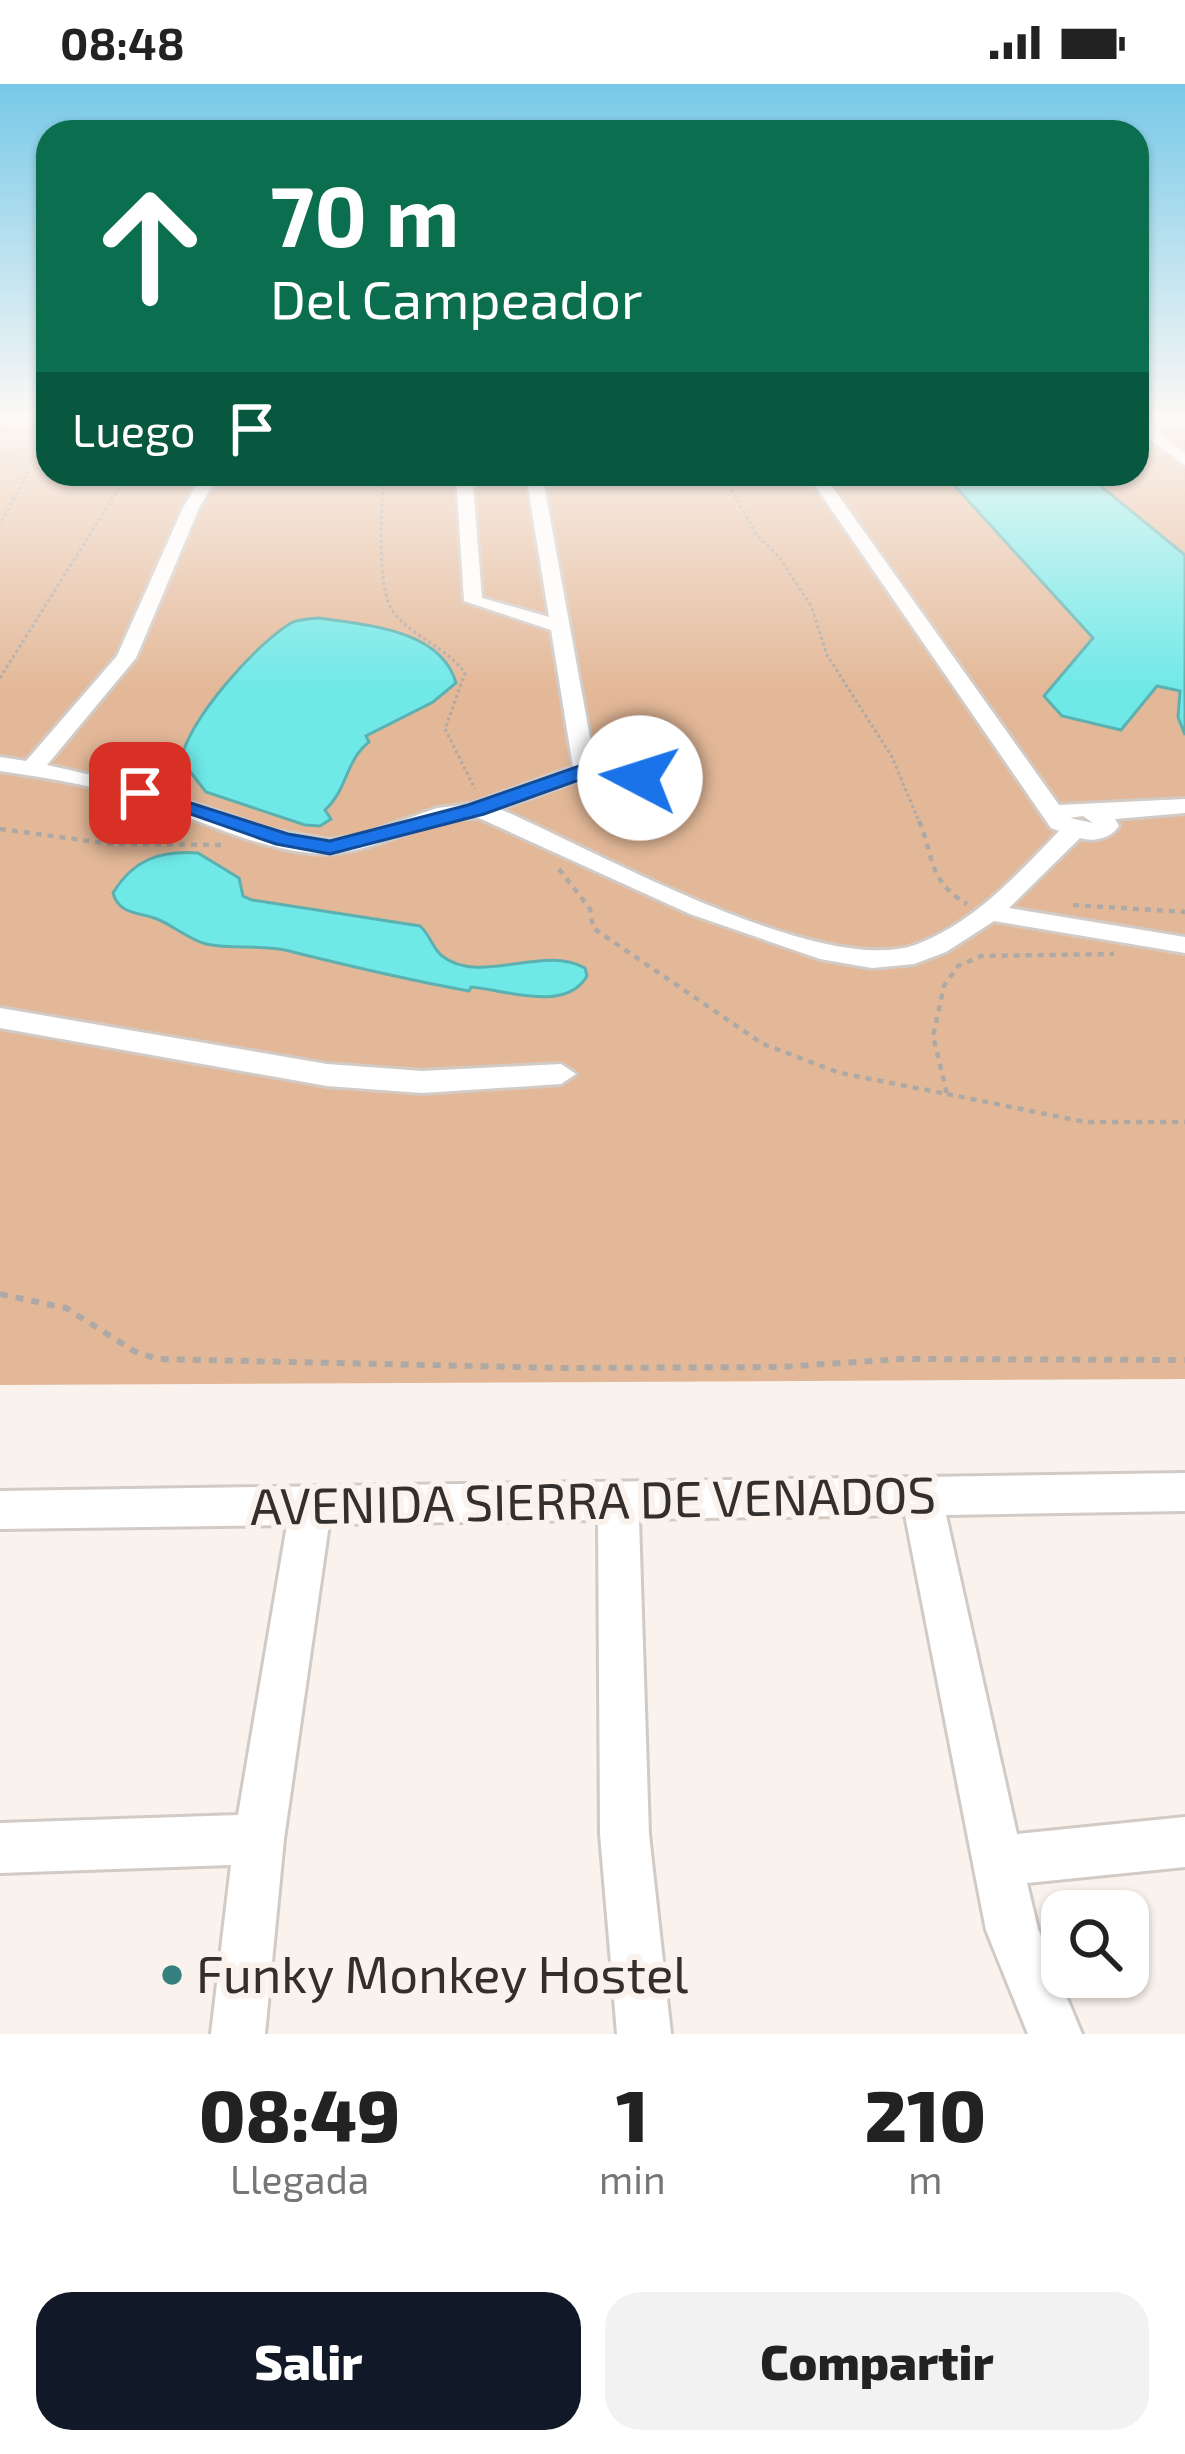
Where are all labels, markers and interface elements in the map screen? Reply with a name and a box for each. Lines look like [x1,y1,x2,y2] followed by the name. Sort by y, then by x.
[60,15,185,69] text: 08:48
[270,163,460,264] text: 70 m
[72,168,228,324] icon: ahead
[270,265,643,330] text: Del Campeador
[219,396,285,462] icon: arrive
[72,402,195,456] text: Luego
[577,715,703,841] position arrow
[89,742,191,844] pin
[107,760,173,826] icon: arrive
[249,1462,937,1535] street label: AVENIDA SIERRA DE VENADOS
[1041,1890,1149,1998] map controls
[1041,1890,1149,1998] button: search
[196,1942,688,2003] place label: Funky Monkey Hostel
[159,1962,185,1988] marker: Funky Monkey Hostel
[199,2070,400,2156] text: 08:49
[616,2070,649,2156] text: 1
[865,2070,986,2156] text: 210
[230,2155,369,2202] text: Llegada
[599,2155,666,2202] text: min
[908,2155,942,2202] text: m
[36,2292,581,2430] button: Salir
[605,2292,1149,2430] button: Compartir

